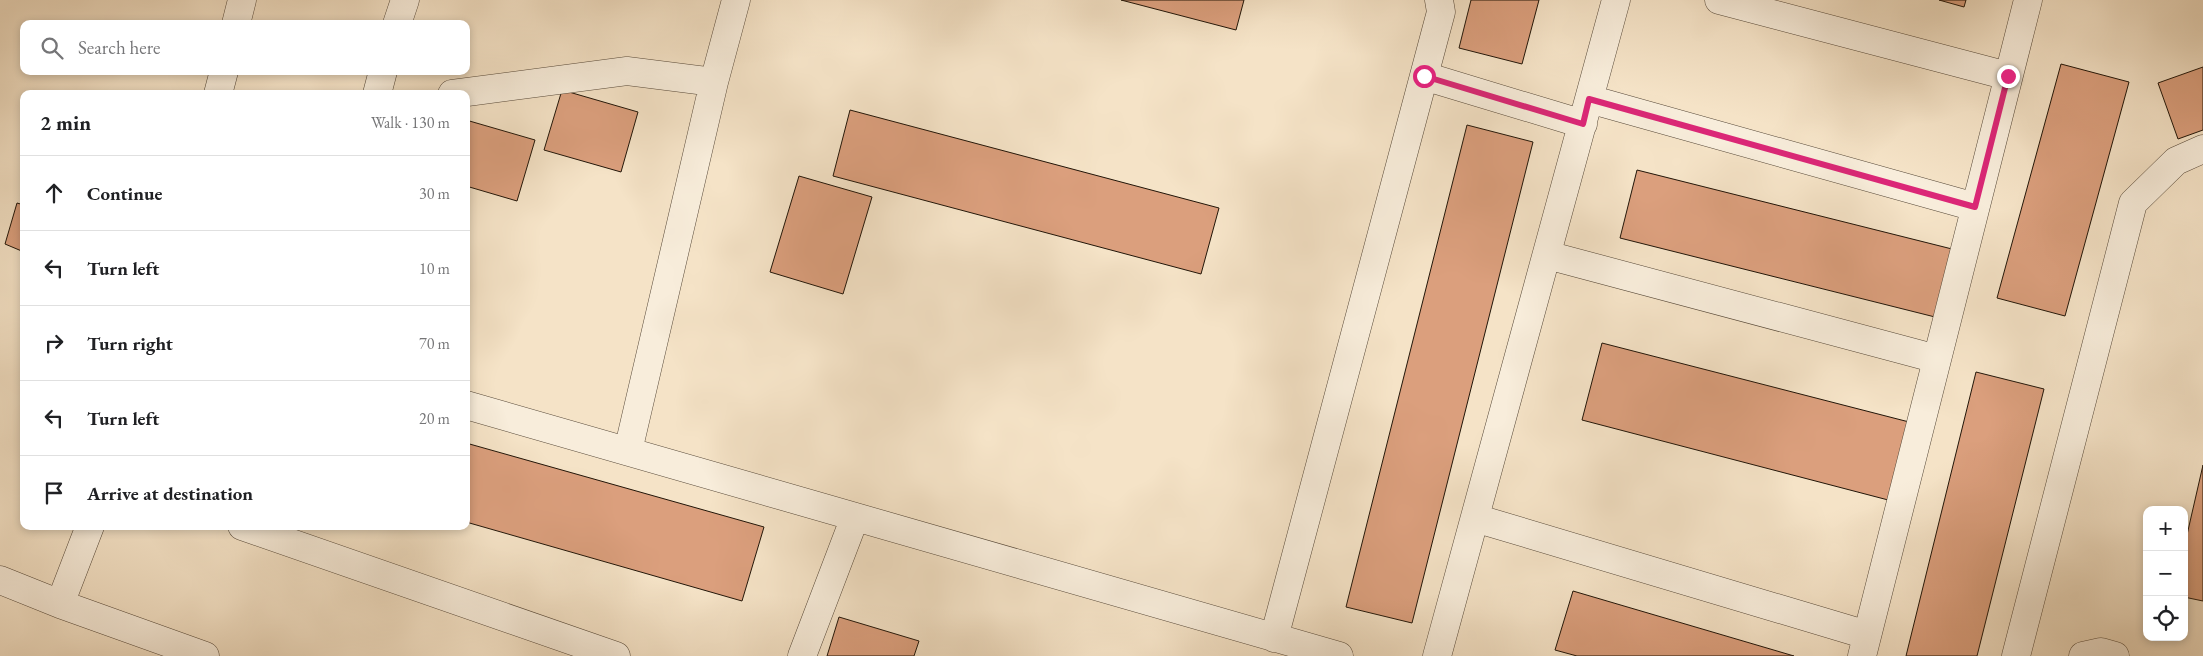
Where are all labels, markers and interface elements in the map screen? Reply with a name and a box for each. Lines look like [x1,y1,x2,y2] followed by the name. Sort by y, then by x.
[20,20,470,75] search box
[38,34,66,62] icon: search
[78,35,160,60] text: Search here
[1413,65,1436,88] route start
[1997,65,2020,88] route end
[40,109,91,136] text: 2 min
[371,112,450,133] text: Walk · 130 m
[40,179,68,207] icon: ahead
[87,181,162,206] text: Continue
[419,183,450,204] text: 30 m
[40,254,68,282] icon: left
[87,256,159,281] text: Turn left
[419,258,450,279] text: 10 m
[40,329,68,357] icon: right
[87,331,173,356] text: Turn right
[419,333,450,354] text: 70 m
[40,404,68,432] icon: left
[87,406,159,431] text: Turn left
[419,408,450,429] text: 20 m
[40,479,68,507] icon: arrive
[87,481,253,506] text: Arrive at destination
[2143,506,2188,641] map controls
[2143,506,2188,551] button: +
[2143,551,2188,596] button: −
[2143,596,2188,641] button: locate

